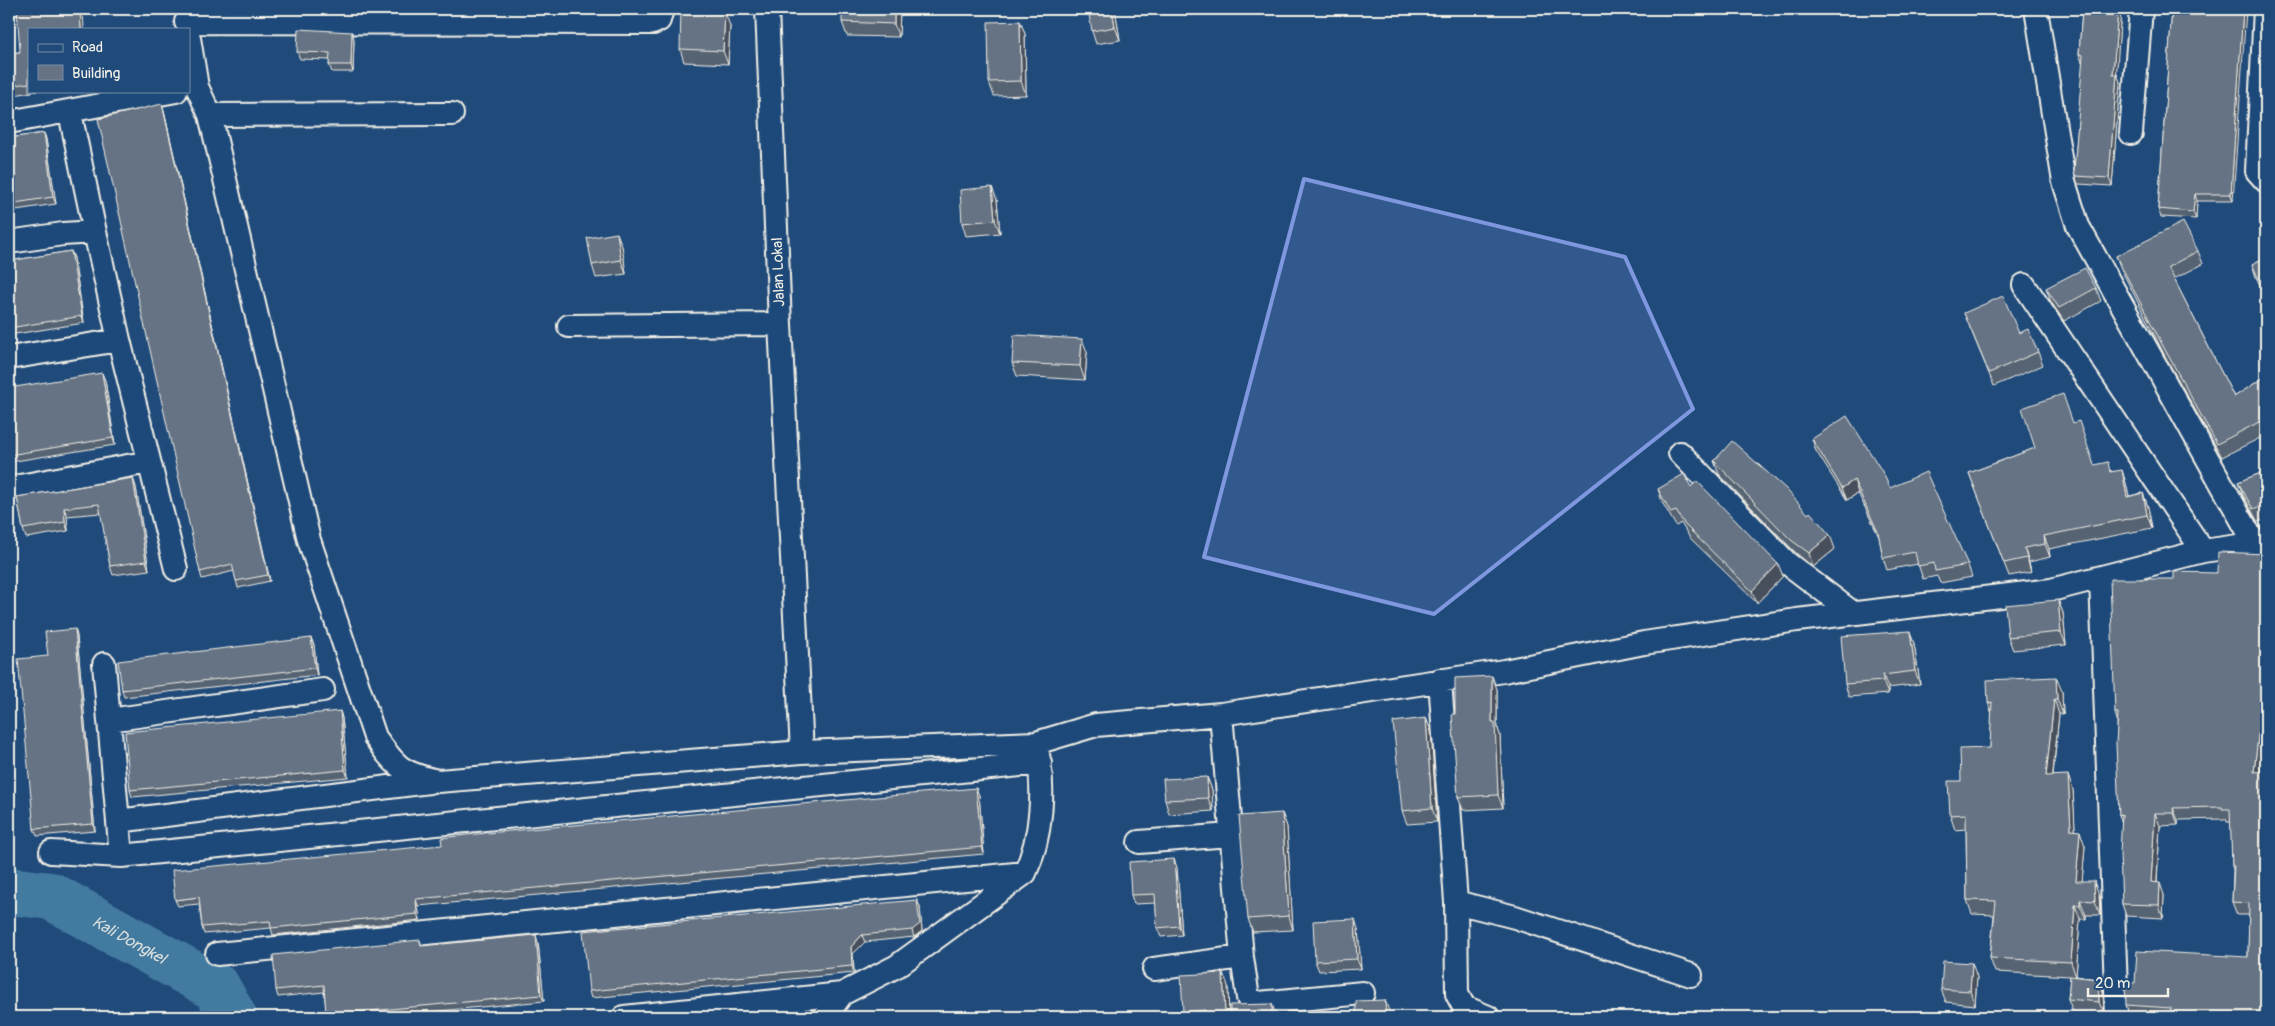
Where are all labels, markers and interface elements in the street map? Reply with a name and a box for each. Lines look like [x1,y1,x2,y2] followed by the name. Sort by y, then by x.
[28,28,190,92] legend
[72,38,103,57] text: Road
[72,64,120,83] text: Building
[768,237,789,307] street label: Jalan Lokal
[89,912,171,970] water label: Kali Dongkel
[2088,966,2168,998] scale bar
[2095,974,2130,993] text: 20 m

